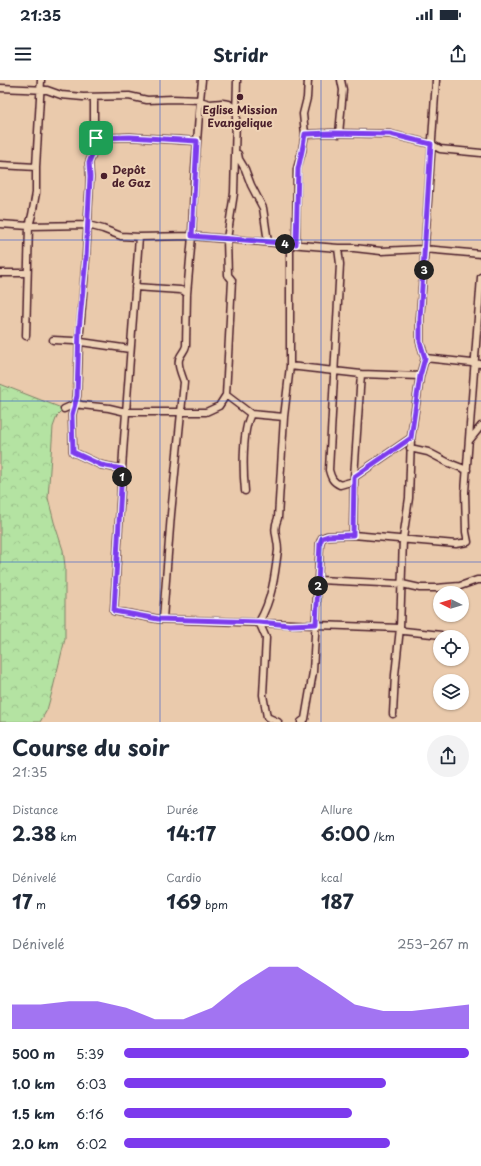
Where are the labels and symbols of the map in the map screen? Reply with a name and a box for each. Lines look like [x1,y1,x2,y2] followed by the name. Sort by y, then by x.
[235,92,245,102] marker: Eglise Mission Evangelique
[202,101,278,131] place label: Eglise Mission Evangelique
[79,121,113,155] pin
[112,161,151,191] place label: Depôt de Gaz
[99,171,109,181] marker: Depôt de Gaz
[275,234,295,254] pin: 4
[414,260,434,280] pin: 3
[112,467,132,487] pin: 1
[308,576,328,596] pin: 2
[433,586,469,622] north arrow

